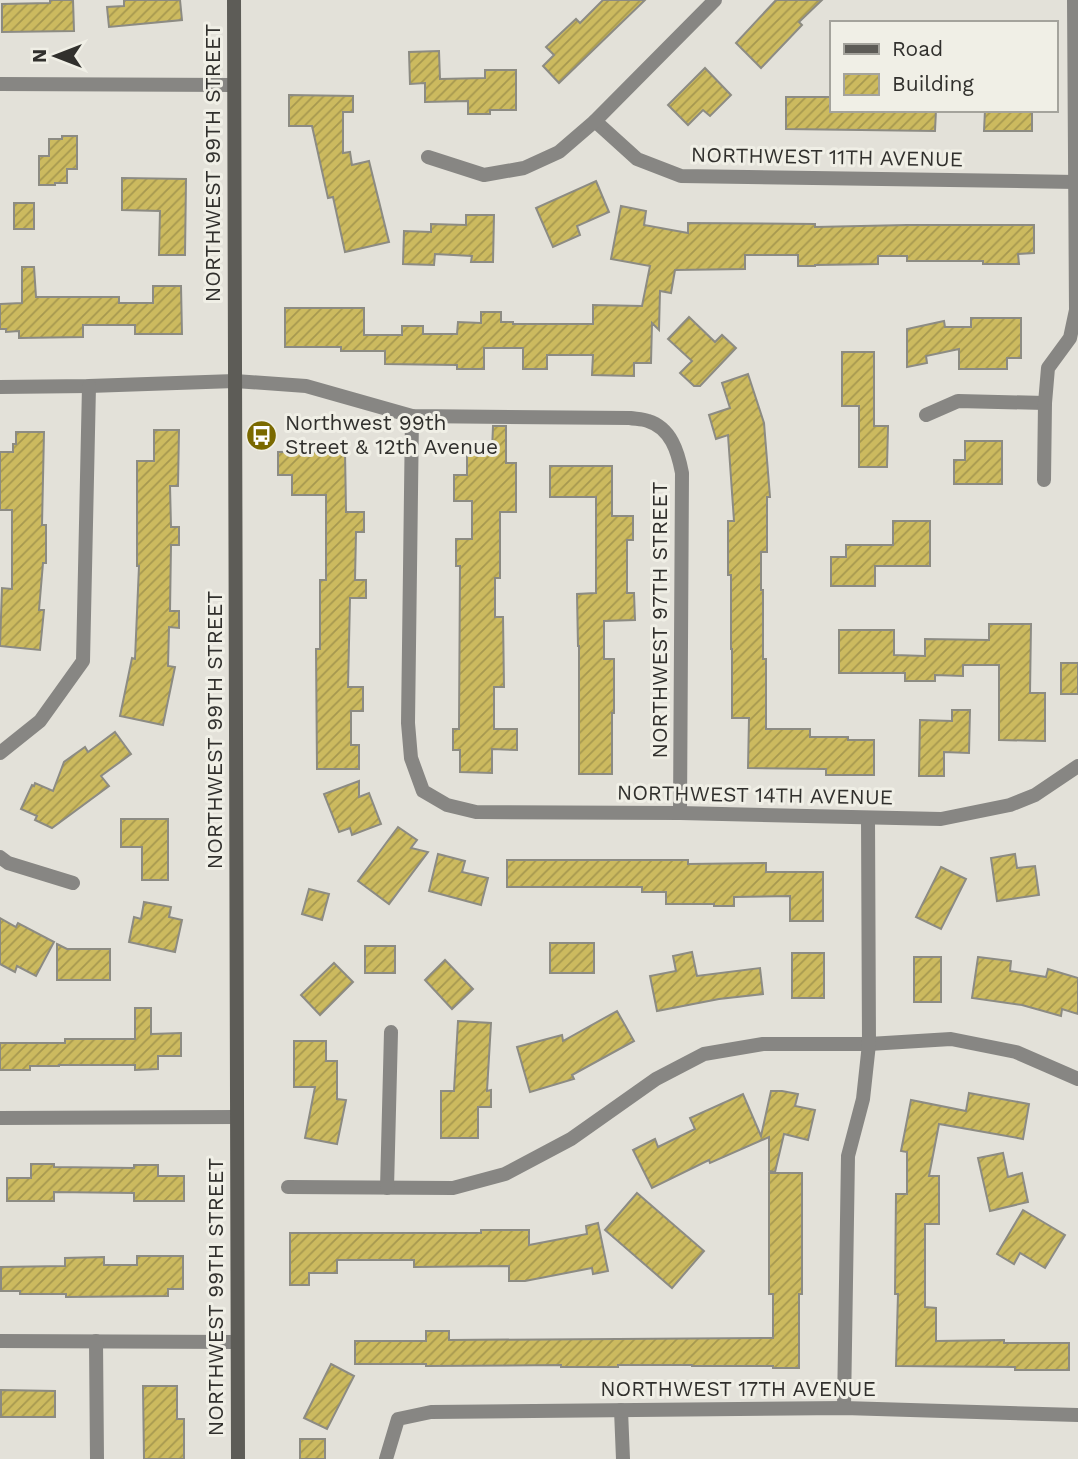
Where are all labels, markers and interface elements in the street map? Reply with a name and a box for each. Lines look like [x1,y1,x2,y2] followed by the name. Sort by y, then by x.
[21,21,91,91] north arrow
[830,21,1057,112] legend
[200,24,225,302] street label: NORTHWEST 99TH STREET
[892,36,943,61] text: Road
[28,49,51,63] text: N
[892,71,974,96] text: Building
[691,142,963,171] street label: NORTHWEST 11TH AVENUE
[285,410,498,459] place label: Northwest 99th Street & 12th Avenue
[245,418,279,452] bus stop icon: Northwest 99th Street & 12th Avenue
[647,481,672,759] street label: NORTHWEST 97TH STREET
[202,591,227,869] street label: NORTHWEST 99TH STREET
[617,780,893,809] street label: NORTHWEST 14TH AVENUE
[203,1158,228,1436] street label: NORTHWEST 99TH STREET
[600,1376,876,1401] street label: NORTHWEST 17TH AVENUE

